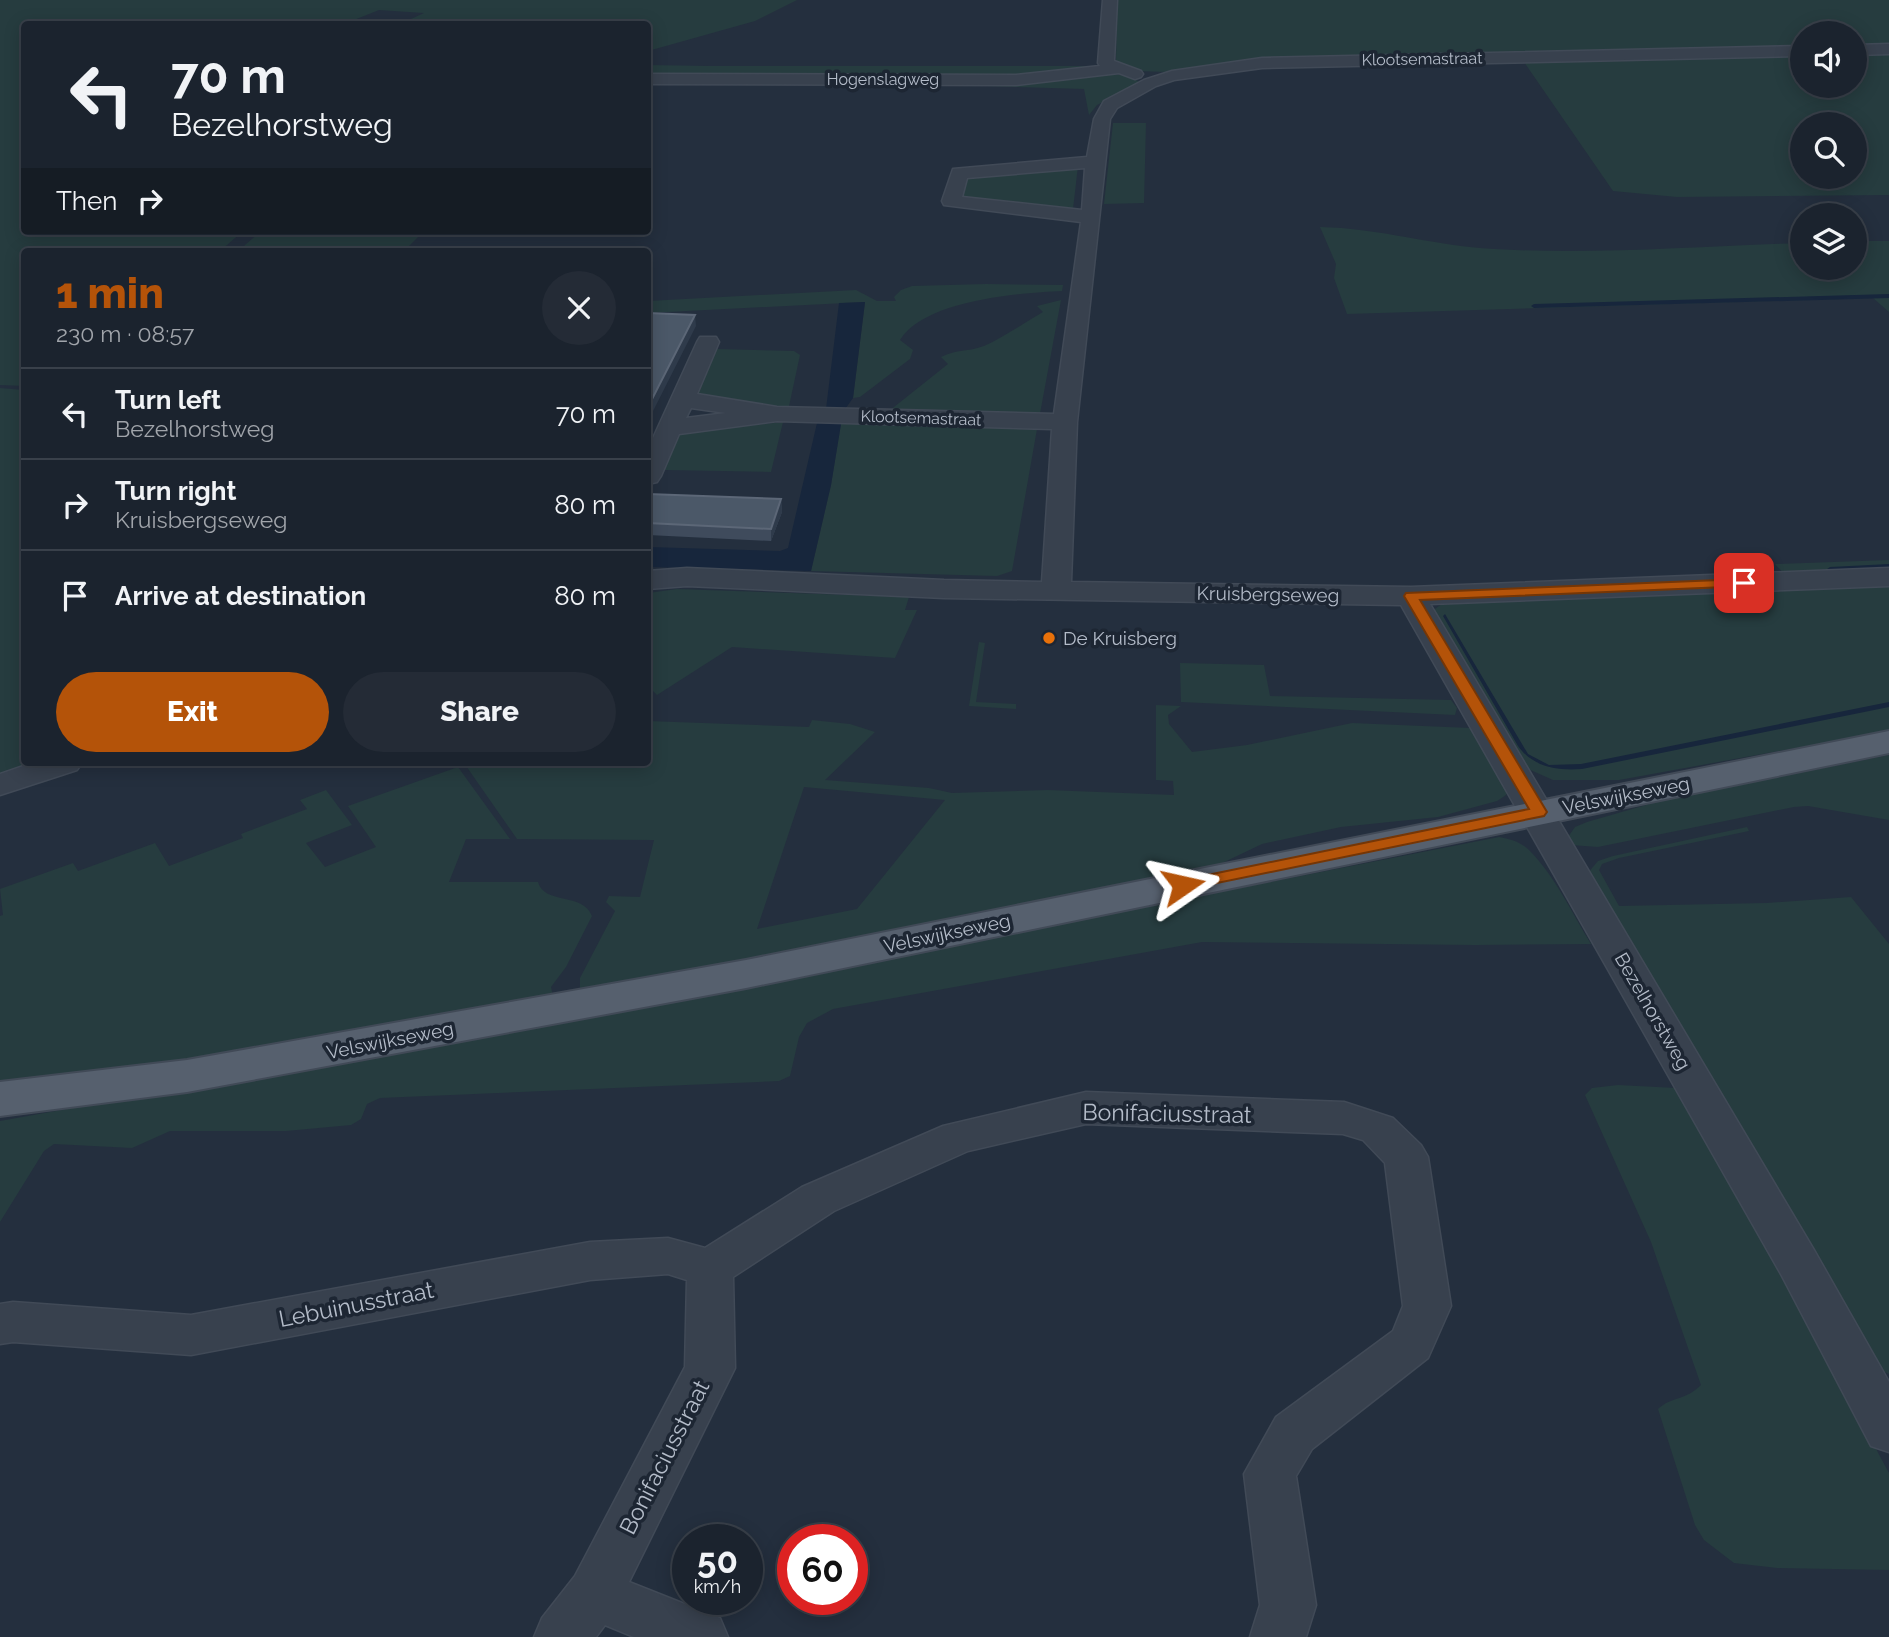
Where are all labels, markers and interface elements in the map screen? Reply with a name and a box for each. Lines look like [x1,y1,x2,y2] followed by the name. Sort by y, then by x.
[1790,21,1867,280] map controls
[1790,21,1867,98] button: sound
[171,47,286,104] text: 70 m
[1361,48,1483,70] street label: Klootsemastraat
[56,49,147,140] icon: left
[827,70,939,89] street label: Hogenslagweg
[171,106,393,143] text: Bezelhorstweg
[1790,112,1867,189] button: search
[131,182,169,220] icon: right
[56,186,117,216] text: Then
[1790,203,1867,280] button: layers
[56,269,164,318] text: 1 min
[542,271,616,345] button: close
[56,320,194,347] text: 230 m · 08:57
[115,385,221,415] text: Turn left
[56,395,94,433] icon: left
[556,399,616,429] text: 70 m
[860,406,982,430] street label: Klootsemastraat
[115,415,274,442] text: Bezelhorstweg
[115,476,236,506] text: Turn right
[56,486,94,524] icon: right
[554,490,616,520] text: 80 m
[115,506,288,533] text: Kruisbergseweg
[1714,553,1774,613] pin
[1725,564,1763,602] icon: arrive
[56,577,94,615] icon: arrive
[115,581,366,611] text: Arrive at destination
[554,581,616,611] text: 80 m
[1197,582,1339,606] street label: Kruisbergseweg
[1063,627,1177,649] place label: De Kruisberg
[1041,630,1057,646] marker: De Kruisberg
[56,672,329,752] button: Exit
[343,672,616,752] button: Share
[1561,772,1691,818] street label: Velswijkseweg
[1146,848,1220,922] position arrow
[882,909,1012,957] street label: Velswijkseweg
[1611,948,1695,1074] street label: Bezelhorstweg
[325,1017,455,1063] street label: Velswijkseweg
[1082,1098,1252,1128] street label: Bonifaciusstraat
[276,1276,436,1332] street label: Lebuinusstraat
[614,1375,715,1539] street label: Bonifaciusstraat
[777,1524,868,1615] speed limit sign: 60
[697,1540,738,1581] text: 50
[694,1576,741,1597] text: km/h

